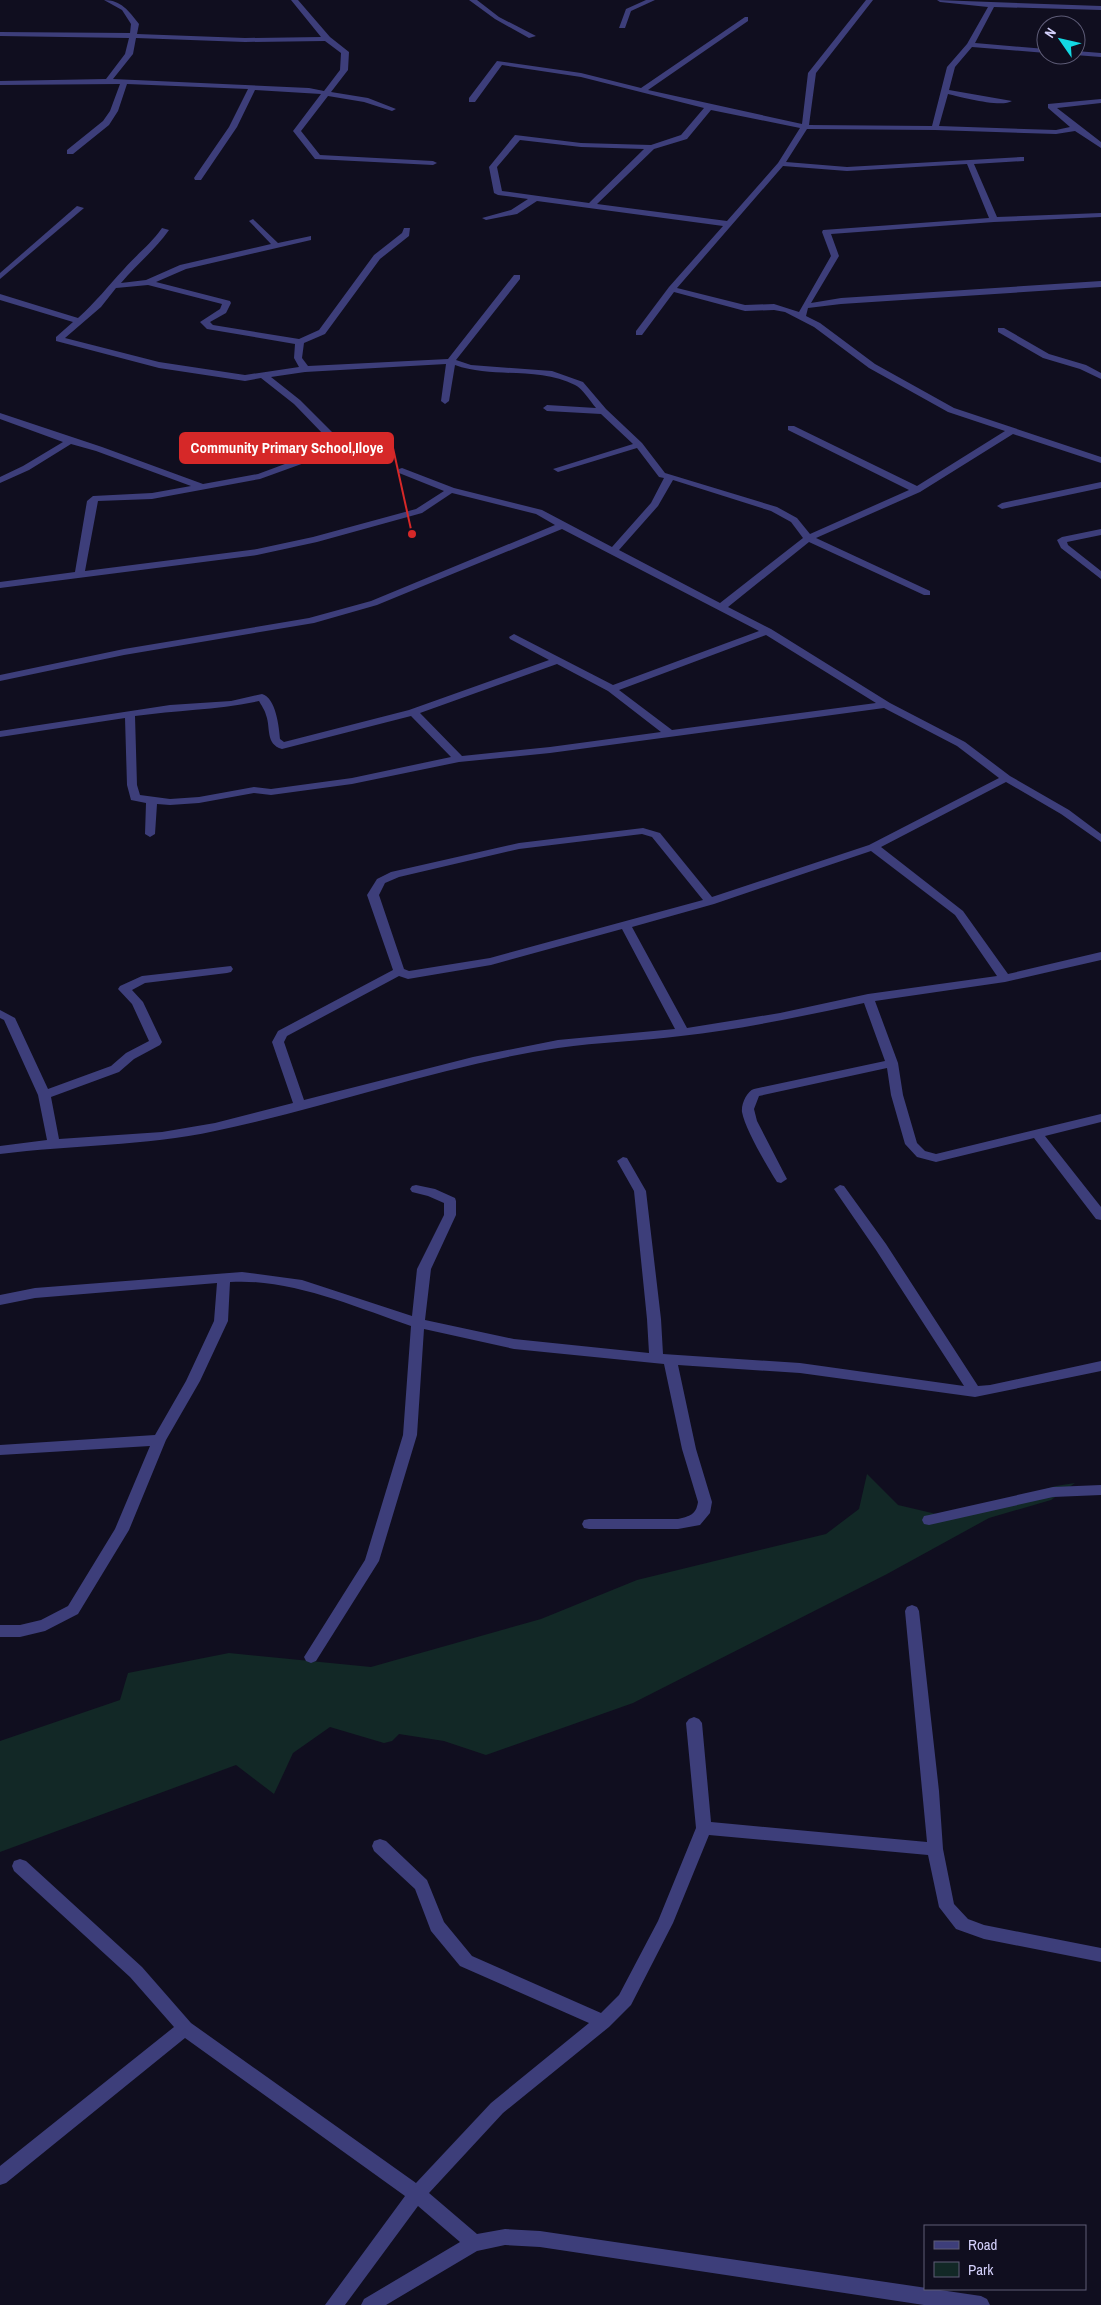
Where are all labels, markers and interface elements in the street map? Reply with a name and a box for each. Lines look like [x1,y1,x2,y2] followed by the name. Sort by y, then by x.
[1036,15,1086,65] north arrow
[1040,24,1060,41] text: N
[180,433,393,463] callout: Community Primary School,Iloye
[191,437,384,458] text: Community Primary School,Iloye
[924,2225,1086,2290] legend
[968,2234,997,2255] text: Road
[968,2259,994,2280] text: Park

